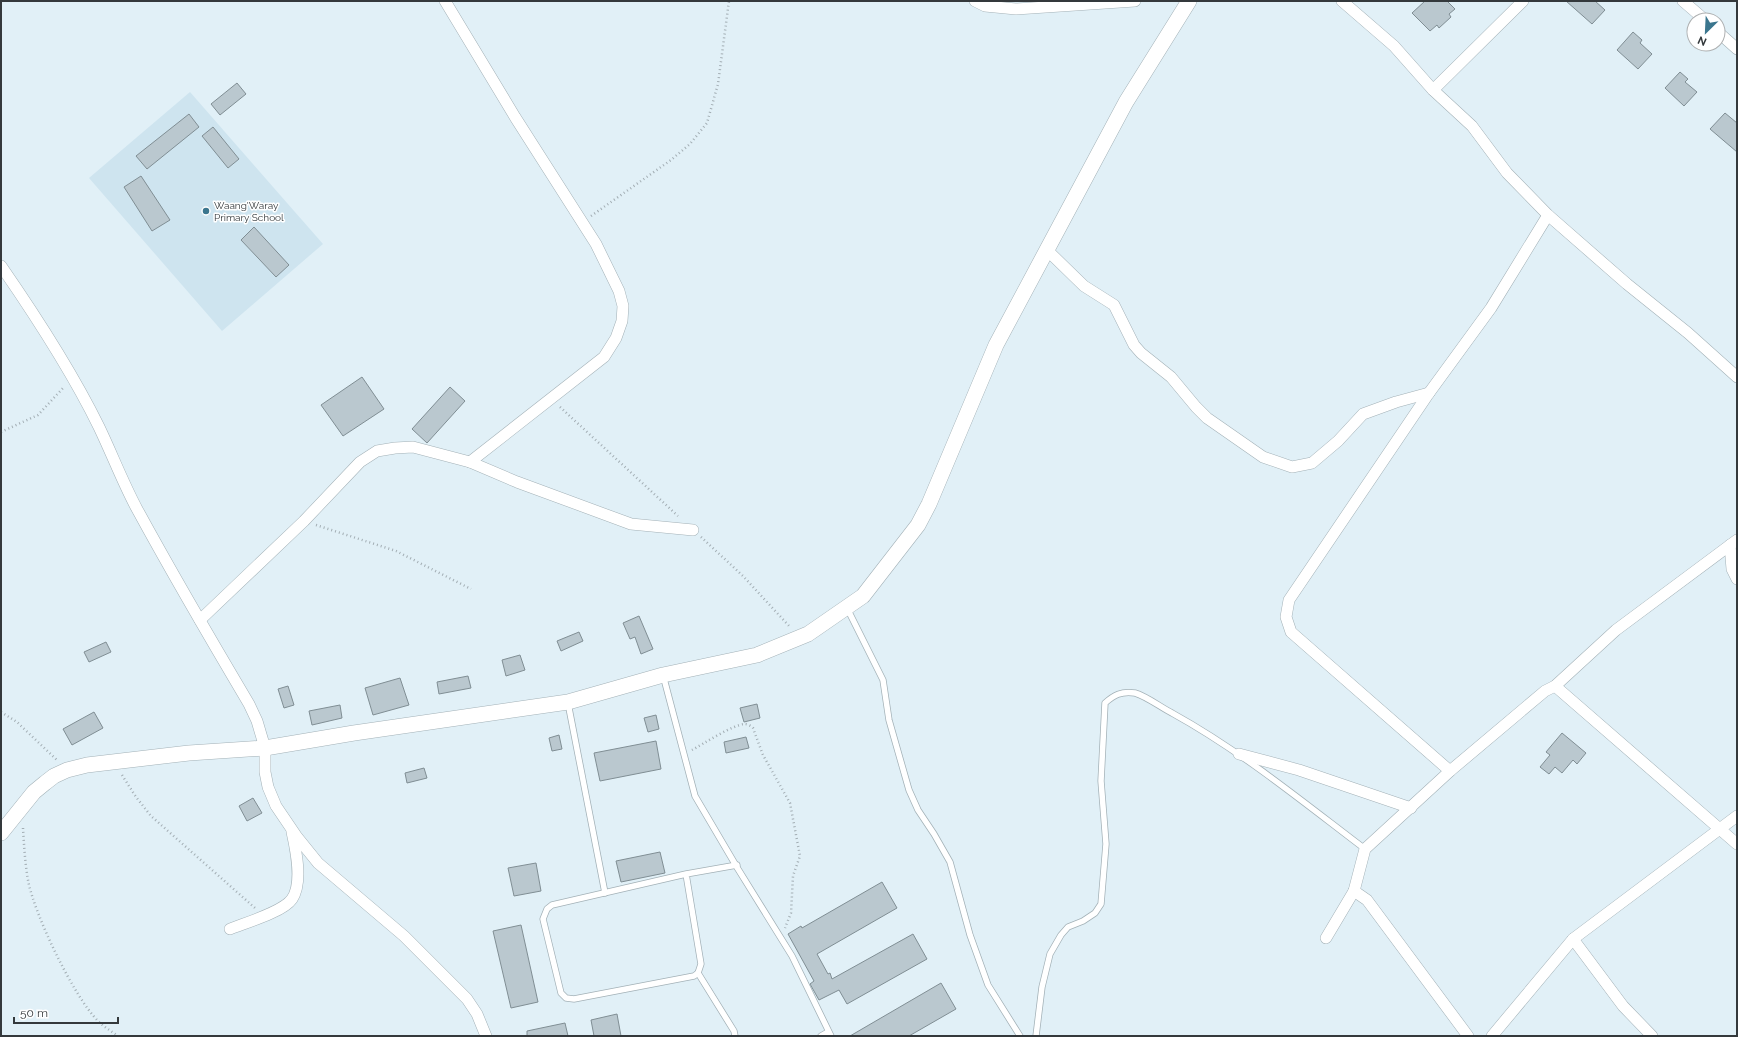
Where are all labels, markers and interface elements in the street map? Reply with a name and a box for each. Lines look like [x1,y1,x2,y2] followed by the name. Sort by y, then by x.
[1686,12,1726,52] north arrow
[1696,33,1709,48] text: N
[214,200,284,223] place label: Waang'Waray Primary School
[201,206,211,216] marker: Waang'Waray Primary School
[14,999,118,1025] scale bar
[20,1006,48,1020] text: 50 m

